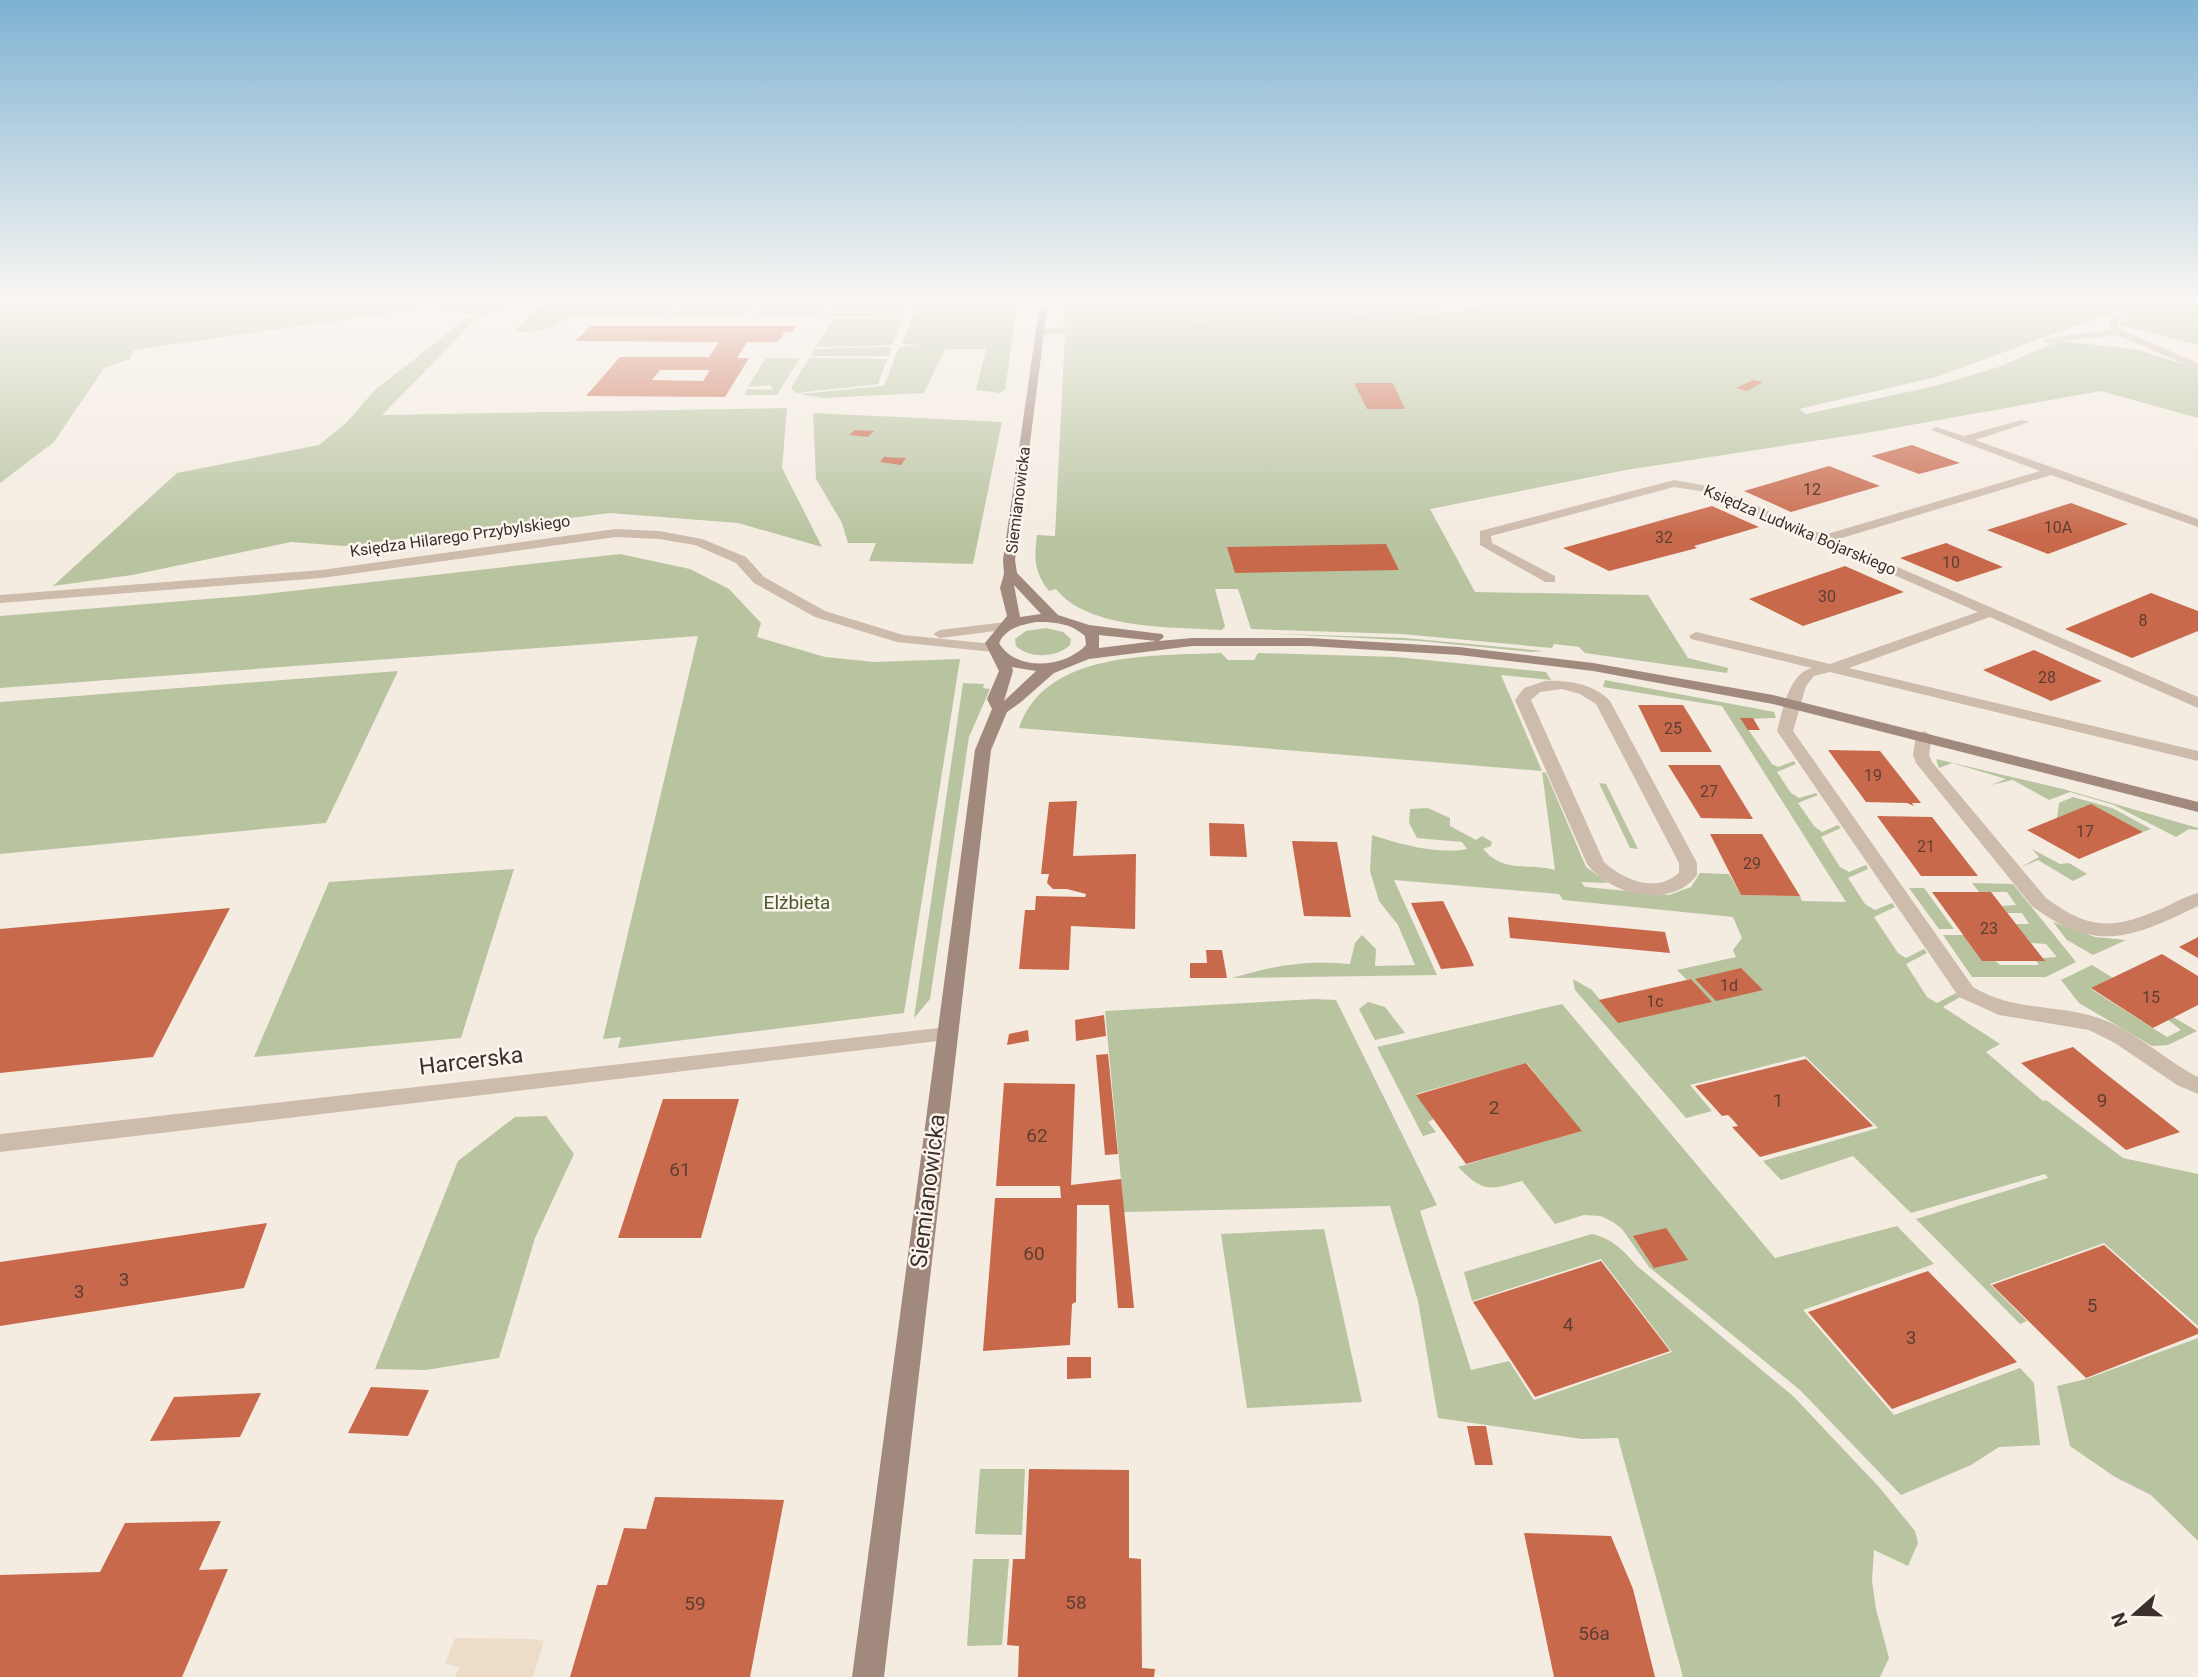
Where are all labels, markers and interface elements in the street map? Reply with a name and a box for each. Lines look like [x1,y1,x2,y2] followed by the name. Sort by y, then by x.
[1002,445,1034,555] street label: Siemianowicka
[1803,480,1821,499] house number: 12
[1701,481,1899,579] street label: Księdza Ludwika Bojarskiego
[349,511,571,561] street label: Księdza Hilarego Przybylskiego
[2044,518,2073,537] house number: 10A
[1655,528,1673,547] house number: 32
[1942,553,1960,572] house number: 10
[1818,587,1836,606] house number: 30
[2139,611,2148,630] house number: 8
[2038,668,2056,687] house number: 28
[1664,719,1682,738] house number: 25
[1864,766,1882,785] house number: 19
[1700,782,1718,801] house number: 27
[2076,822,2094,841] house number: 17
[1917,837,1935,856] house number: 21
[1743,854,1761,873] house number: 29
[764,891,830,914] park label: Elżbieta
[1980,919,1998,938] house number: 23
[1720,976,1738,995] house number: 1d
[2142,988,2160,1007] house number: 15
[1646,992,1664,1011] house number: 1c
[417,1041,525,1081] street label: Harcerska
[1773,1089,1783,1112] house number: 1
[2097,1089,2107,1112] house number: 9
[1489,1096,1499,1119] house number: 2
[905,1113,951,1269] street label: Siemianowicka
[1026,1124,1048,1147] house number: 62
[669,1158,691,1181] house number: 61
[1023,1242,1045,1265] house number: 60
[119,1268,129,1291] house number: 3
[74,1280,84,1303] house number: 3
[2087,1294,2097,1317] house number: 5
[1563,1313,1574,1336] house number: 4
[1906,1326,1916,1349] house number: 3
[2100,1579,2170,1649] north arrow
[1065,1591,1087,1614] house number: 58
[684,1592,706,1615] house number: 59
[2106,1609,2133,1630] text: N
[1578,1622,1610,1645] house number: 56a

